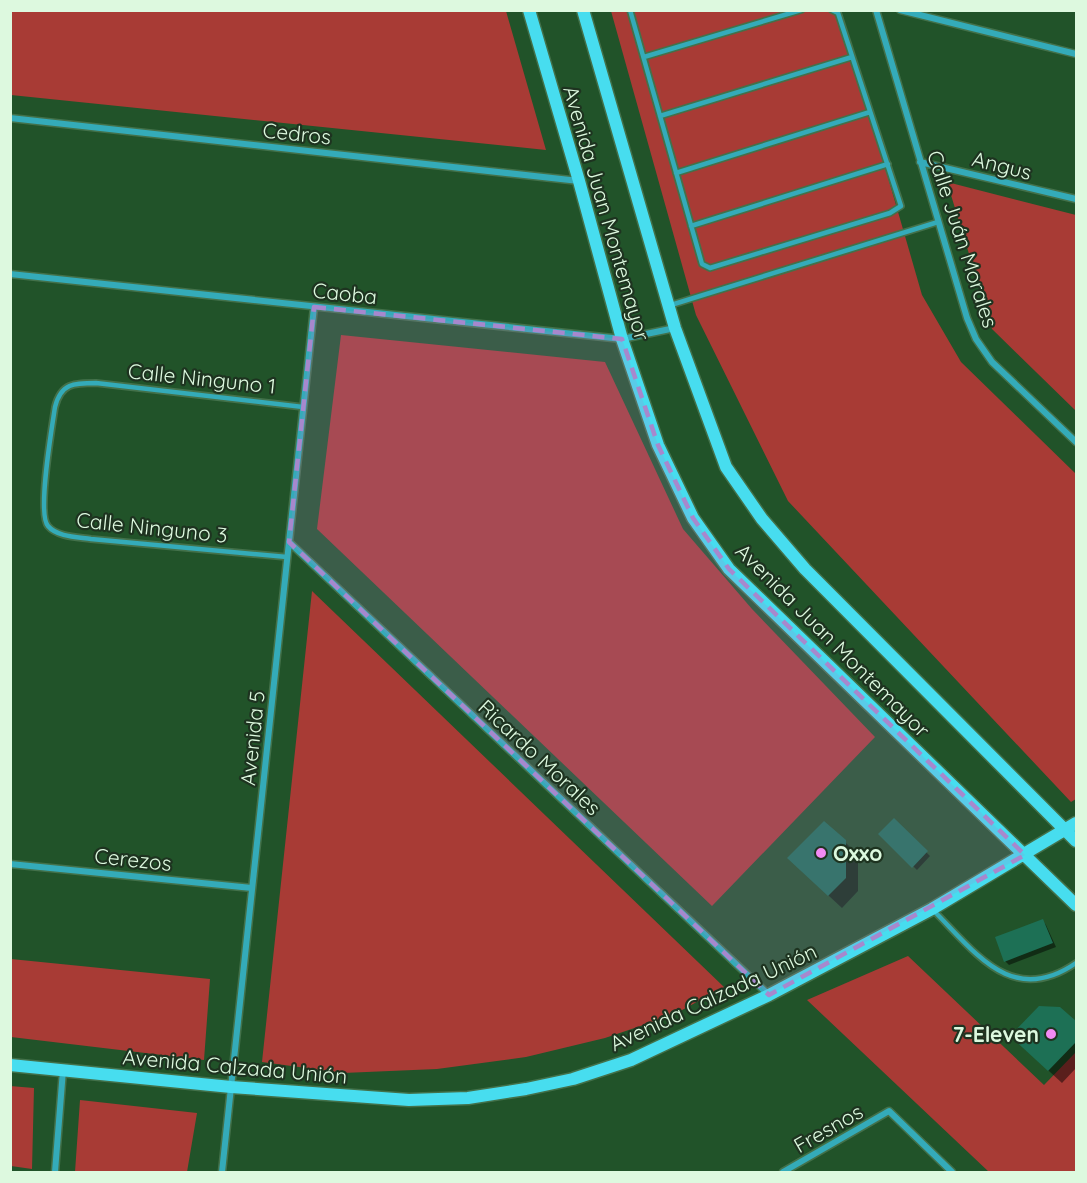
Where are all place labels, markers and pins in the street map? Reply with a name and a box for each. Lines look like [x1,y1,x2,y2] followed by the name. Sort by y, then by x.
[833,840,882,866] place label: Oxxo
[814,846,828,860] marker: Oxxo
[953,1021,1039,1047] place label: 7-Eleven
[1044,1027,1058,1041] marker: 7-Eleven

